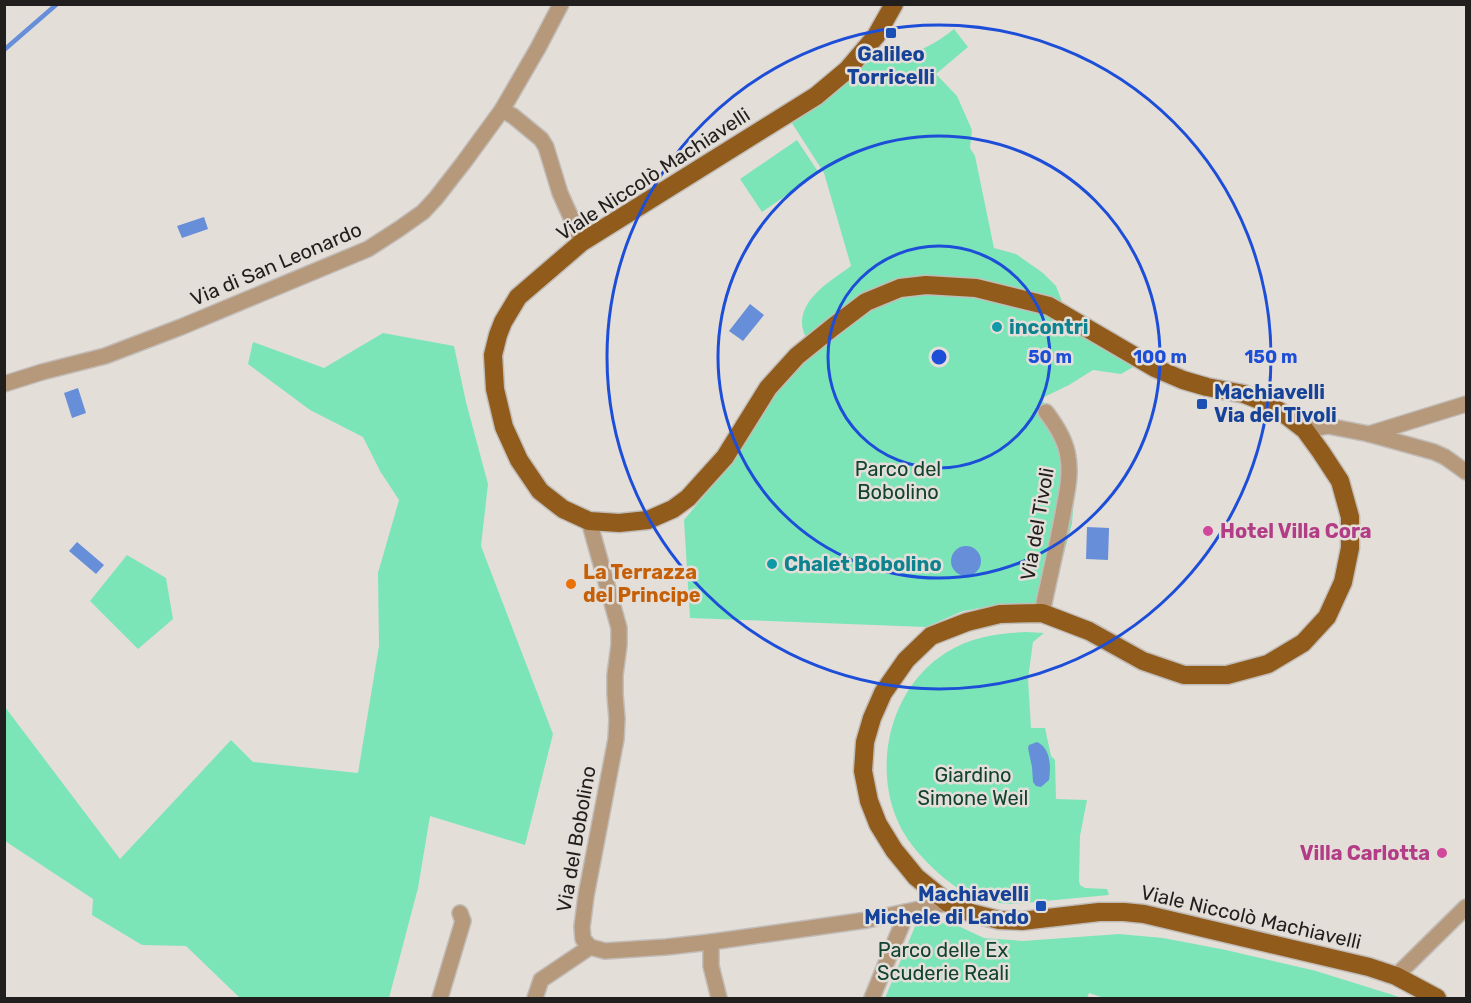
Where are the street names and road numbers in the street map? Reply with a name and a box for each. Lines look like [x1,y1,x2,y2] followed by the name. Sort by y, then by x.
[552,102,754,246] street label: Viale Niccolò Machiavelli
[187,217,365,311] street label: Via di San Leonardo
[1015,466,1059,582] street label: Via del Tivoli
[551,764,601,914] street label: Via del Bobolino
[1138,880,1364,954] street label: Viale Niccolò Machiavelli

